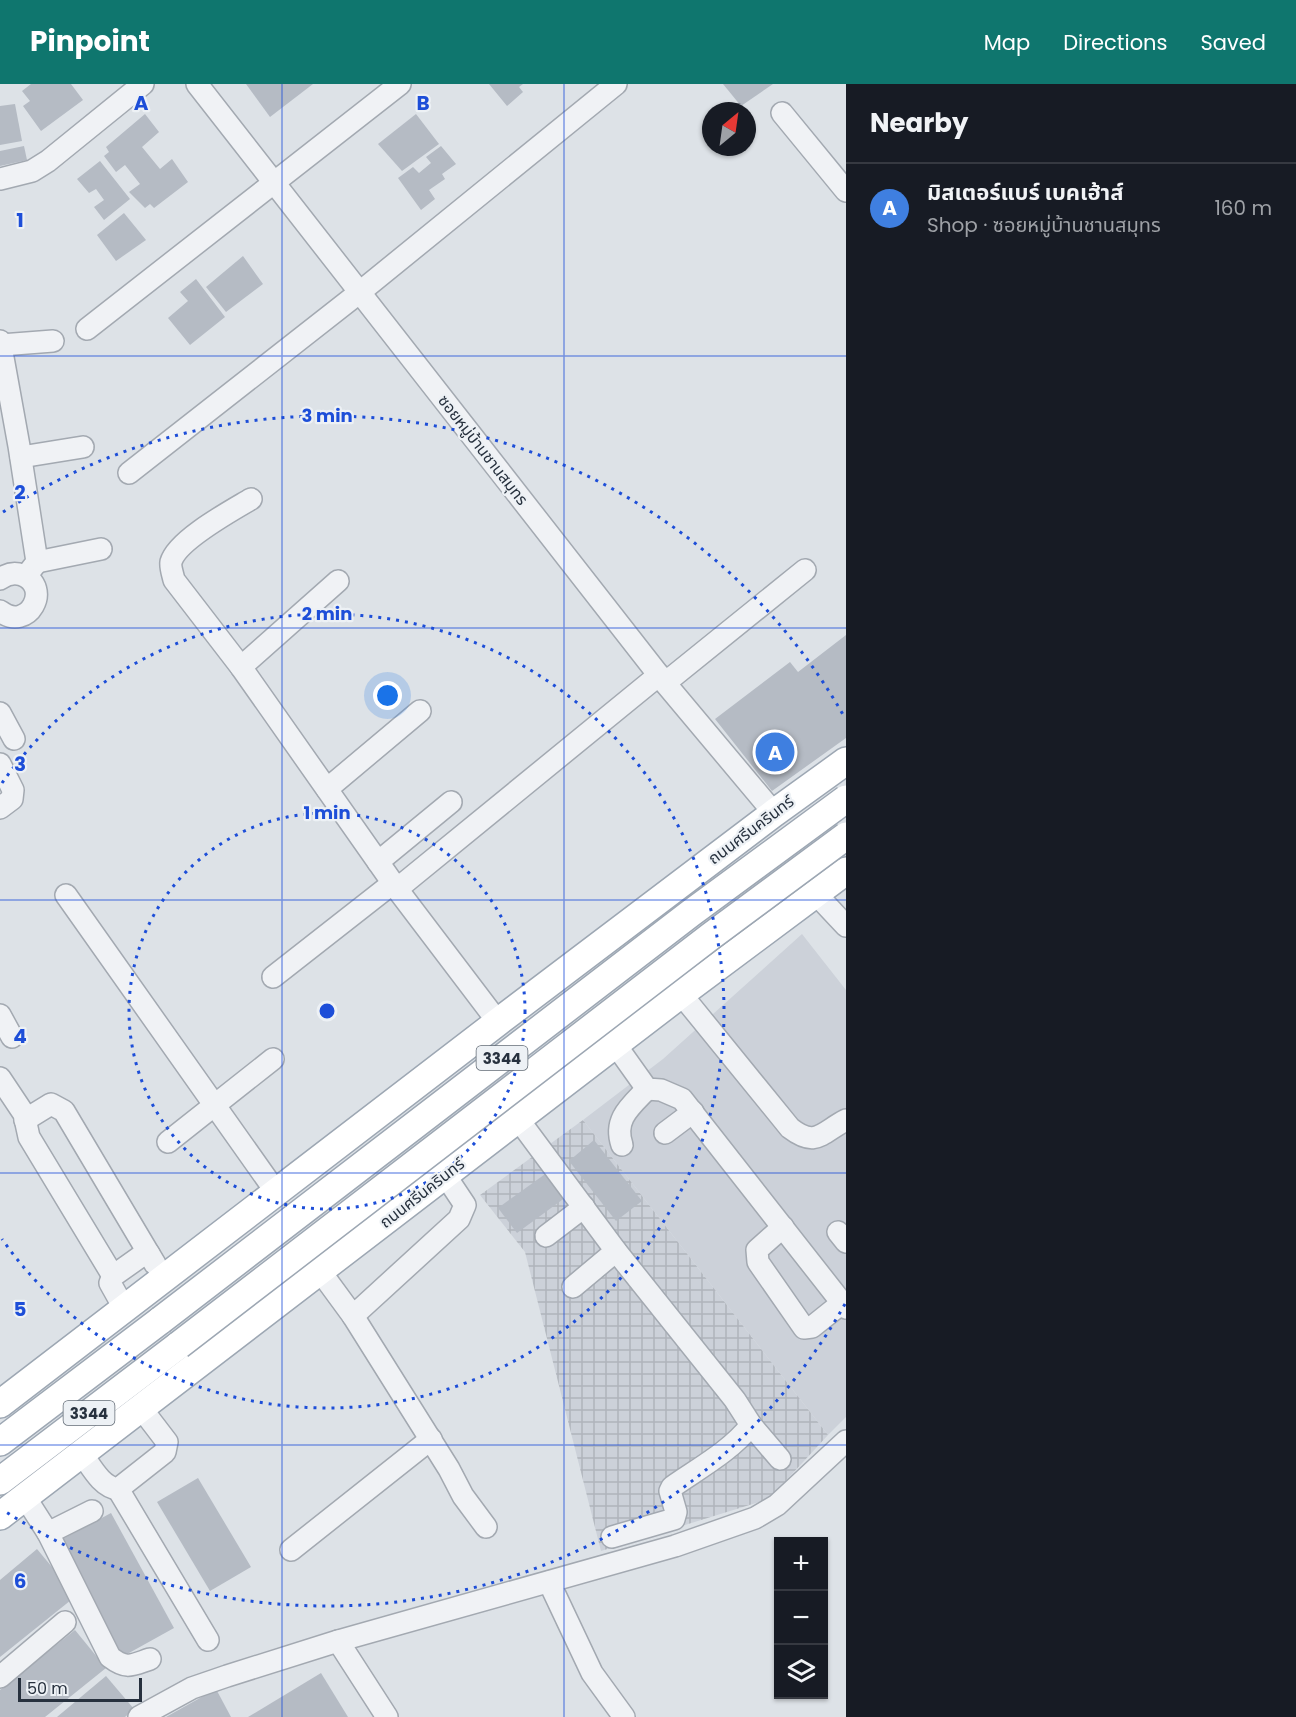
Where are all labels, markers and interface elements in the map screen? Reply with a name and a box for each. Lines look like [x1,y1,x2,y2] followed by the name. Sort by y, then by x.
[30,22,150,61] text: Pinpoint
[984,28,1030,57] text: Map
[1063,28,1167,57] text: Directions
[1200,28,1266,57] text: Saved
[134,89,149,117] text: A
[416,89,430,117] text: B
[702,102,756,156] north arrow
[870,105,968,141] text: Nearby
[927,177,1123,208] text: มิสเตอร์แบร์ เบคเฮ้าส์
[882,194,897,222] text: A
[1214,194,1272,222] text: 160 m
[16,206,24,234] text: 1
[927,211,1161,239] text: Shop · ซอยหมู่บ้านชานสมุทร
[433,390,534,510] street label: ซอยหมู่บ้านชานสมุทร
[301,403,353,428] text: 3 min
[14,478,26,506] text: 2
[302,601,352,626] text: 2 min
[373,681,402,710] your location
[756,730,794,774] pin: A
[14,750,26,778] text: 3
[703,790,799,870] street label: ถนนศรีนครินทร์
[303,800,351,825] text: 1 min
[317,1001,337,1021] centre of rings
[13,1022,27,1050] text: 4
[476,1046,528,1070] road number: 3344
[375,1152,470,1233] street label: ถนนศรีนครินทร์
[14,1295,27,1323] text: 5
[64,1401,115,1425] road number: 3344
[774,1537,828,1699] map controls
[774,1537,828,1591] button: +
[14,1567,26,1595] text: 6
[774,1591,828,1645] button: −
[774,1645,828,1699] button: layers
[18,1675,142,1702] scale bar
[27,1677,68,1700] text: 50 m

